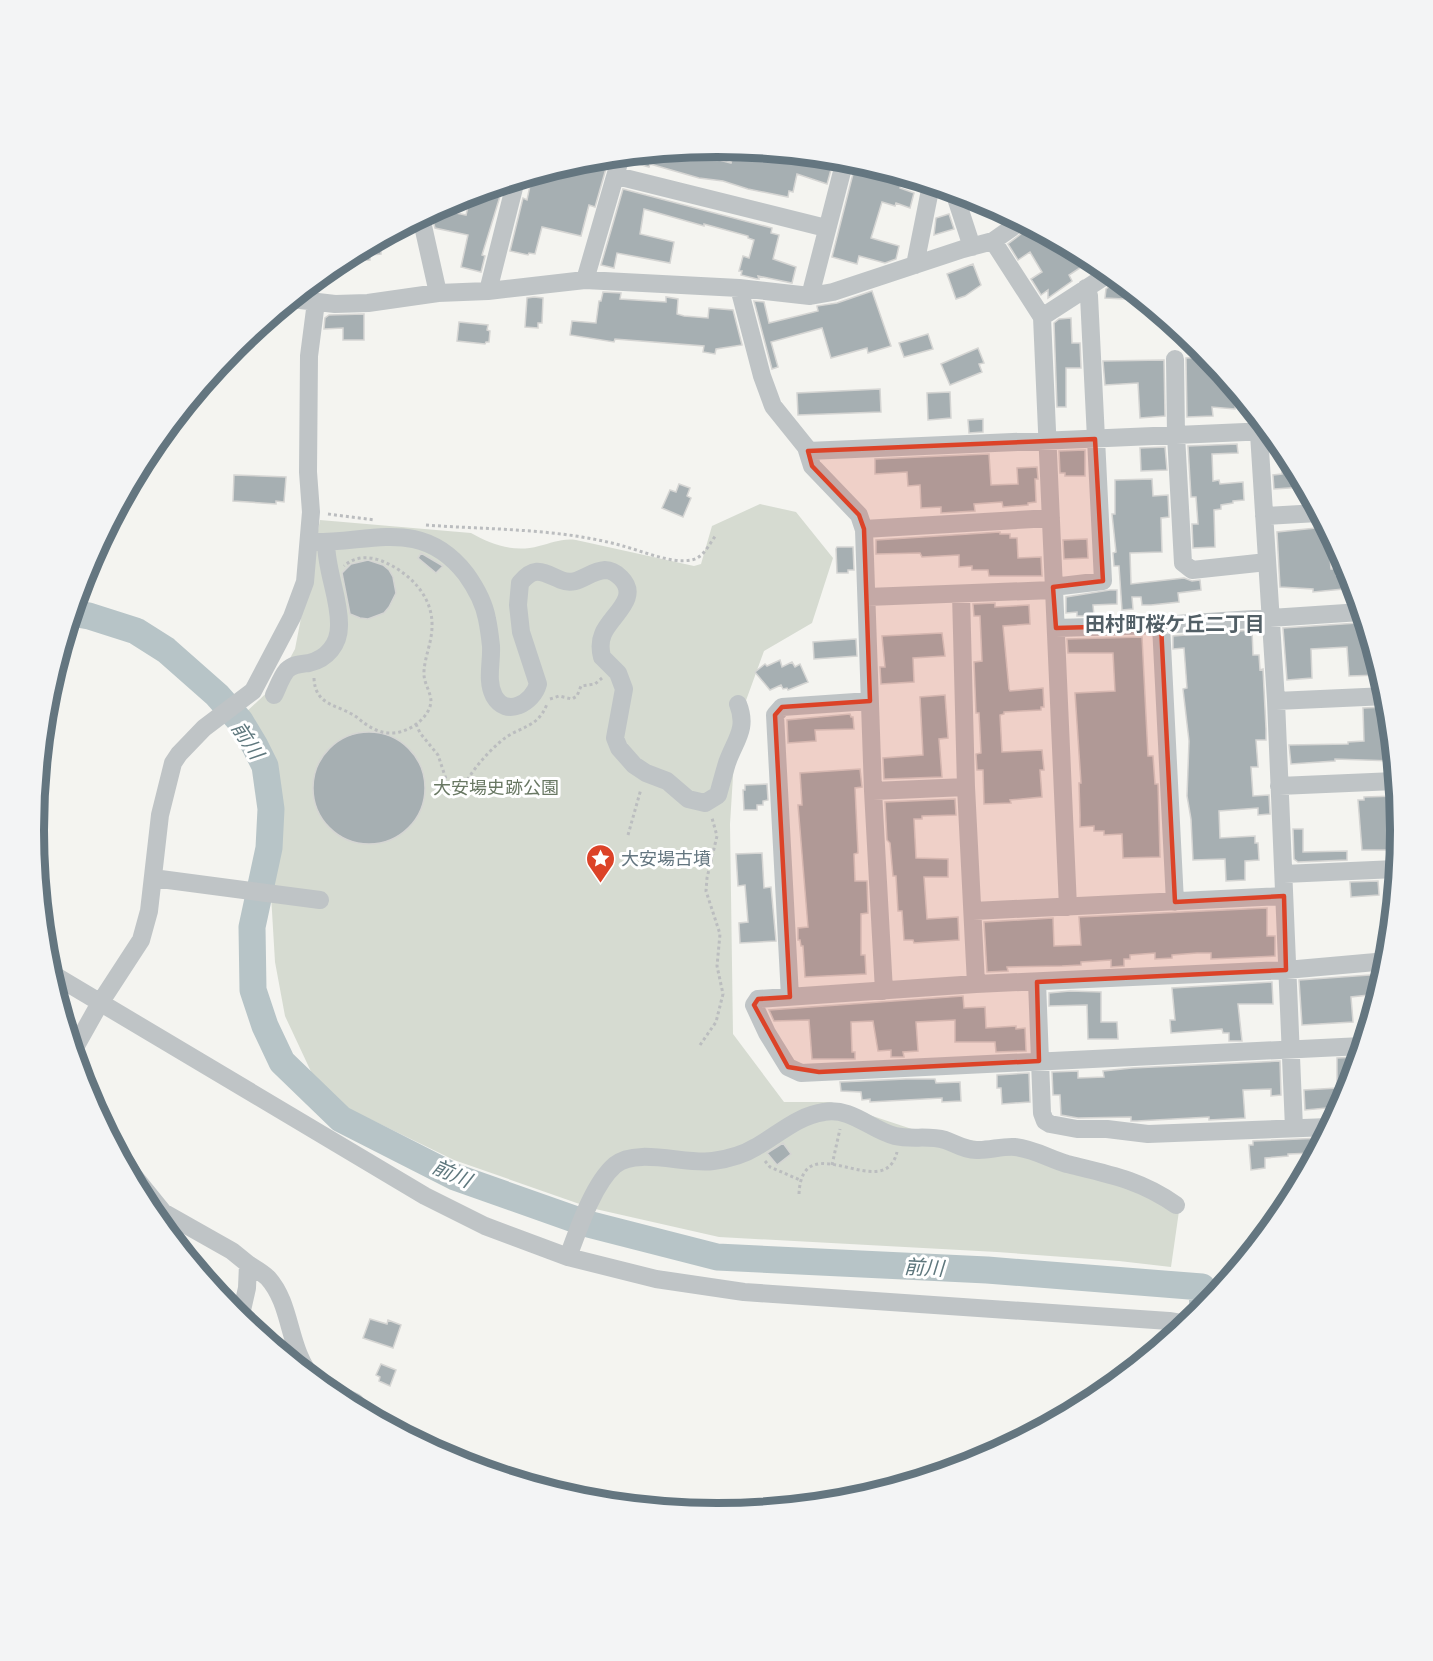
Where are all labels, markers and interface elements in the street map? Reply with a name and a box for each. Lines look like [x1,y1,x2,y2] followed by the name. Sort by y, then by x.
[1085,610,1265,637] district label: 田村町桜ケ丘二丁目
[226,716,271,766] water label: 前川
[433,775,559,799] park label: 大安場史跡公園
[584,842,616,884] place icon: 大安場古墳
[621,846,711,870] place label: 大安場古墳
[428,1153,478,1194] water label: 前川
[903,1252,947,1282] water label: 前川

